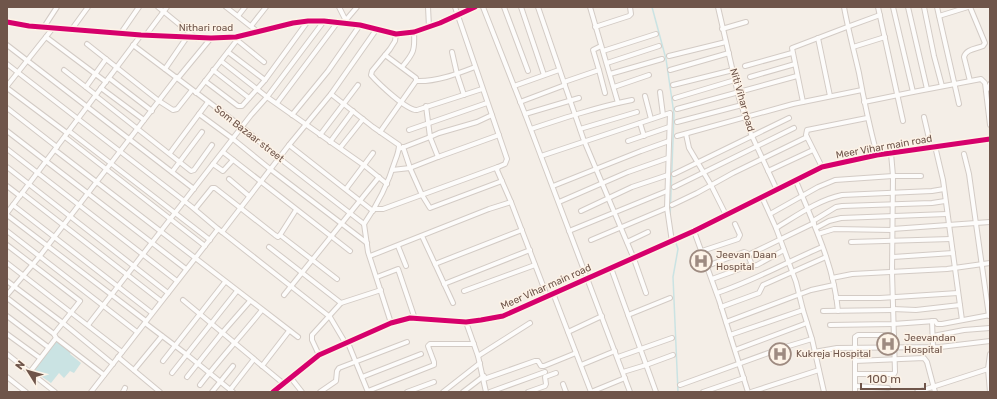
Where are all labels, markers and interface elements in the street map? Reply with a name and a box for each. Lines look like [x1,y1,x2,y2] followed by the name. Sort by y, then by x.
[179,22,233,34] street label: Nithari road
[727,67,757,133] street label: Niti Vihar road
[212,103,286,165] street label: Som Bazaar street
[835,133,933,161] street label: Meer Vihar main road
[688,248,714,274] hospital icon: Jeevan Daan Hospital
[716,249,777,273] place label: Jeevan Daan Hospital
[499,262,593,312] street label: Meer Vihar main road
[875,331,901,357] hospital icon: Jeevandan Hospital
[904,332,956,356] place label: Jeevandan Hospital
[767,341,793,367] hospital icon: Kukreja Hospital
[796,348,871,360] place label: Kukreja Hospital
[8,351,48,391] north arrow
[13,358,28,372] text: N
[861,365,925,391] scale bar
[867,372,901,386] text: 100 m

